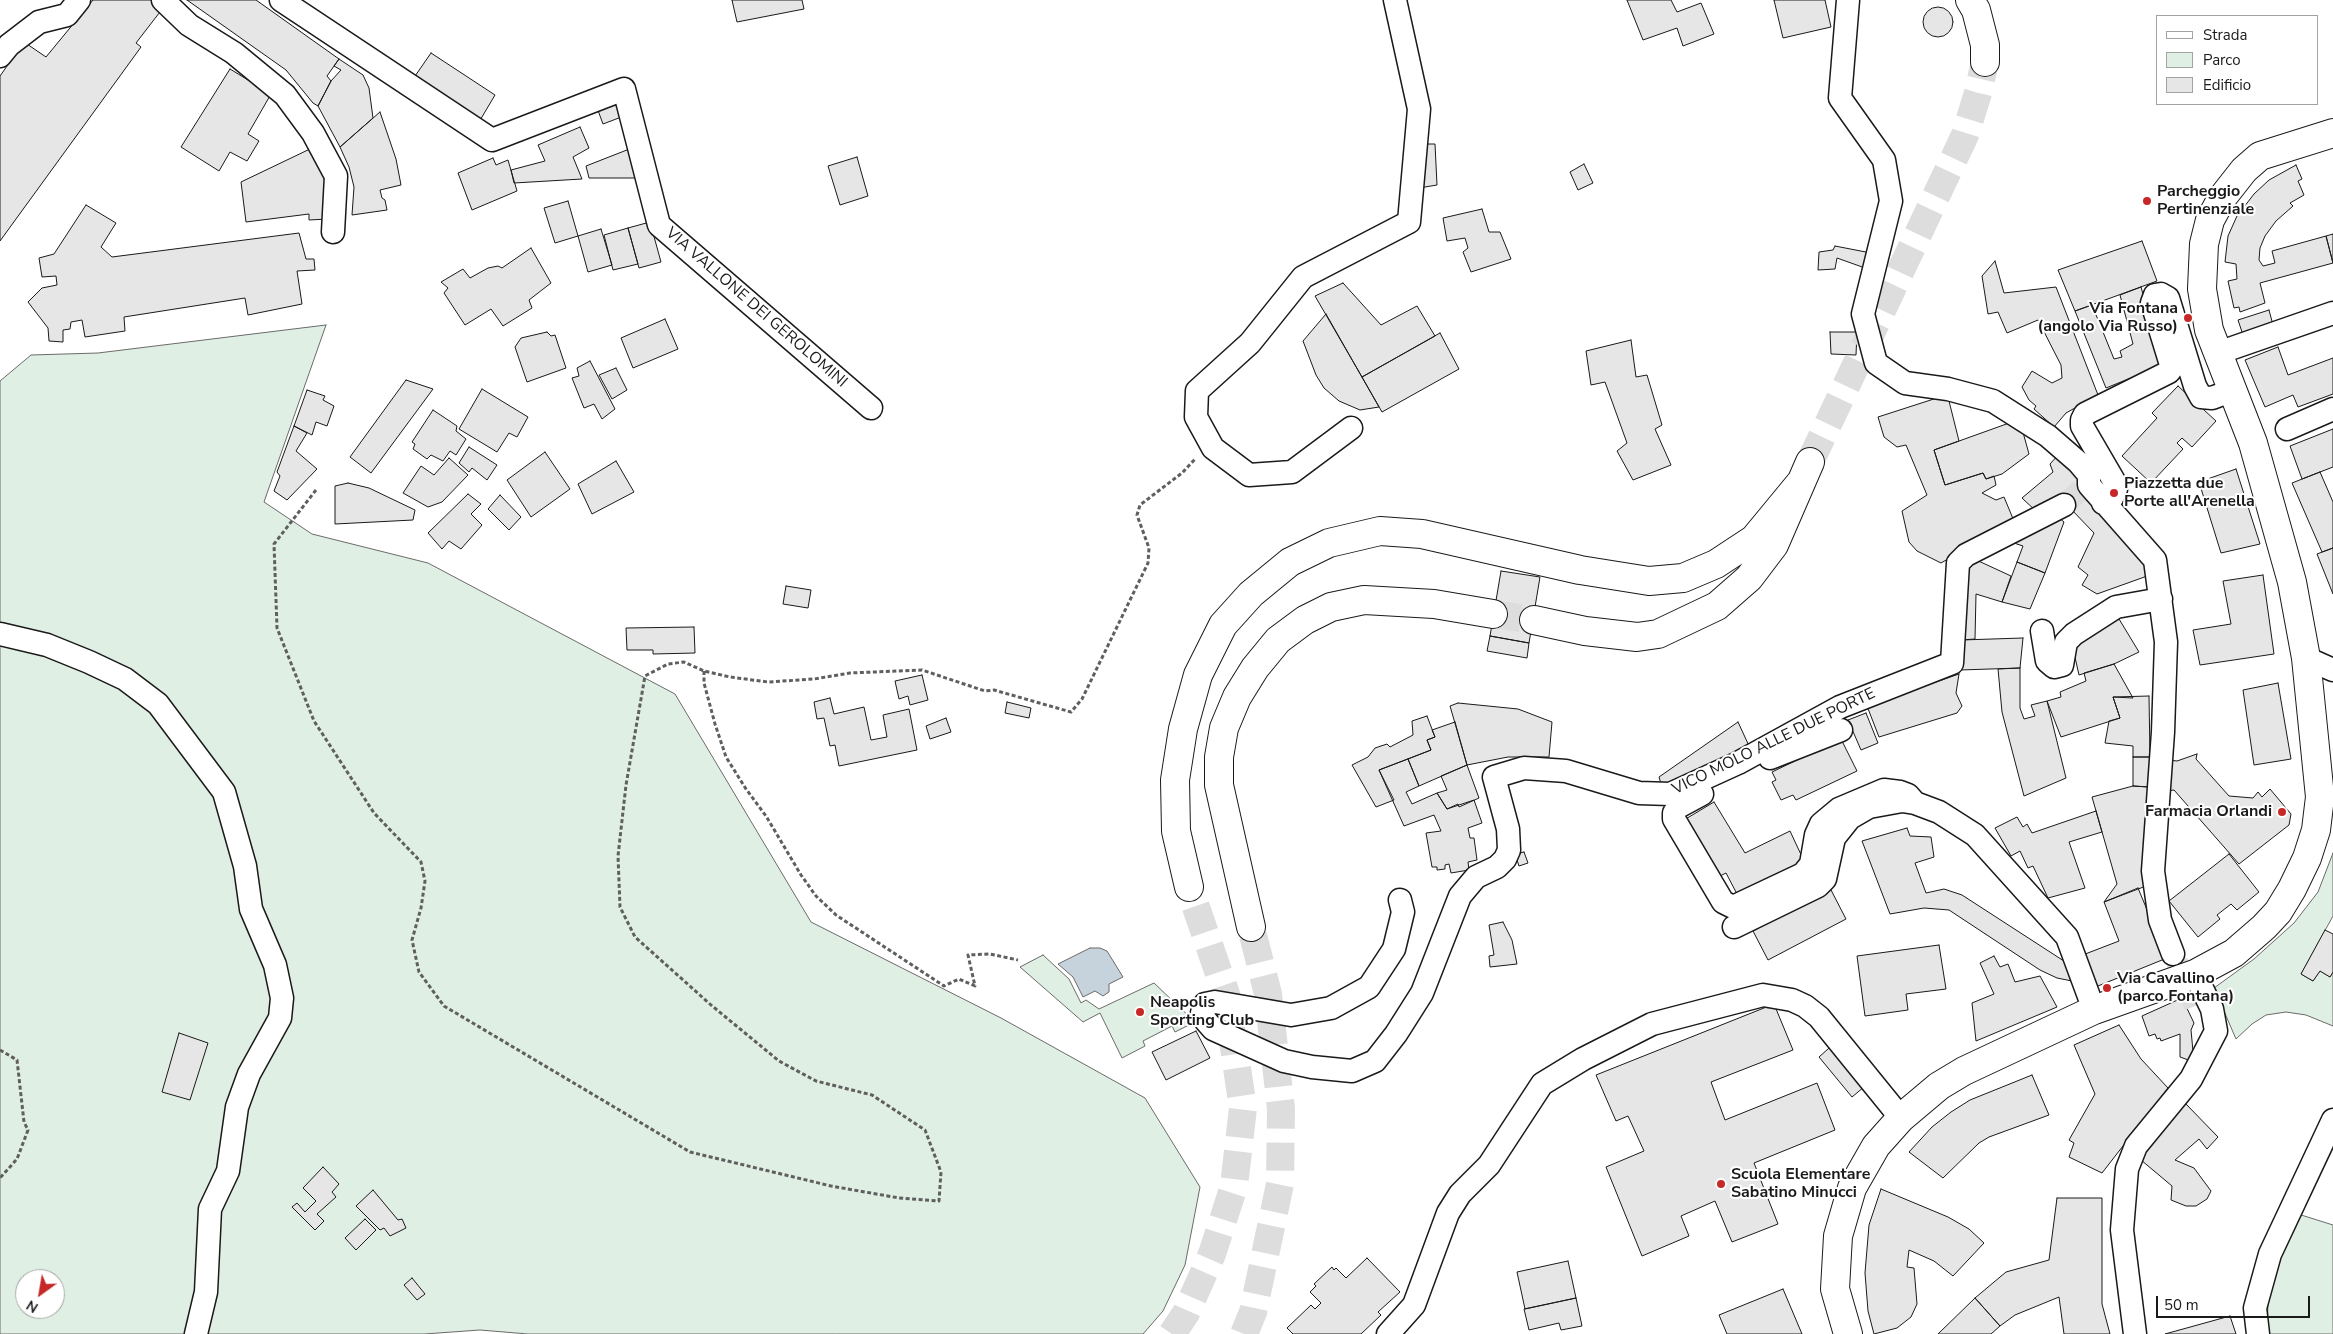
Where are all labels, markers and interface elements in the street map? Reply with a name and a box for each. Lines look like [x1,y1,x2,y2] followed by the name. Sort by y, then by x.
[2156,15,2318,105] legend
[2203,25,2247,45] text: Strada
[2203,50,2241,70] text: Parco
[2203,75,2251,95] text: Edificio
[2157,182,2254,220] place label: Parcheggio Pertinenziale
[2141,195,2153,207] marker: Parcheggio Pertinenziale
[661,224,851,392] street label: VIA VALLONE DEI GEROLOMINI
[2038,299,2178,337] place label: Via Fontana (angolo Via Russo)
[2182,312,2194,324] marker: Via Fontana (angolo Via Russo)
[2124,474,2255,512] place label: Piazzetta due Porte all'Arenella
[2108,487,2120,499] marker: Piazzetta due Porte all'Arenella
[1669,684,1879,800] street label: VICO MOLO ALLE DUE PORTE
[2145,802,2272,822] place label: Farmacia Orlandi
[2276,806,2288,818] marker: Farmacia Orlandi
[2117,969,2234,1007] place label: Via Cavallino (parco Fontana)
[2101,982,2113,994] marker: Via Cavallino (parco Fontana)
[1150,993,1254,1031] place label: Neapolis Sporting Club
[1134,1006,1146,1018] marker: Neapolis Sporting Club
[1731,1165,1870,1203] place label: Scuola Elementare Sabatino Minucci
[1715,1178,1727,1190] marker: Scuola Elementare Sabatino Minucci
[15,1269,65,1319] north arrow
[2158,1286,2312,1318] scale bar
[23,1295,42,1317] text: N
[2164,1295,2199,1315] text: 50 m

